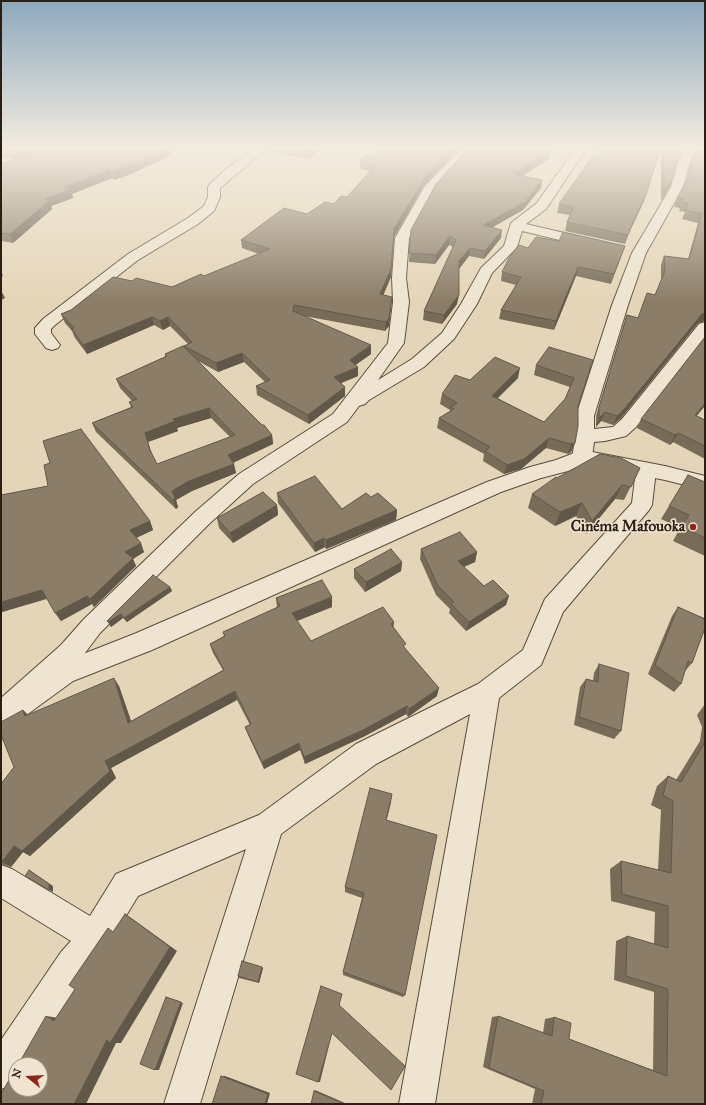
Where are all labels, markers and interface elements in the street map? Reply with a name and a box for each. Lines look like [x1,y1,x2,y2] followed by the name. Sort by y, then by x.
[571,518,685,536] place label: Cinéma Mafouoka
[688,522,698,532] marker: Cinéma Mafouoka
[8,1057,48,1097] north arrow
[9,1067,25,1080] text: N

